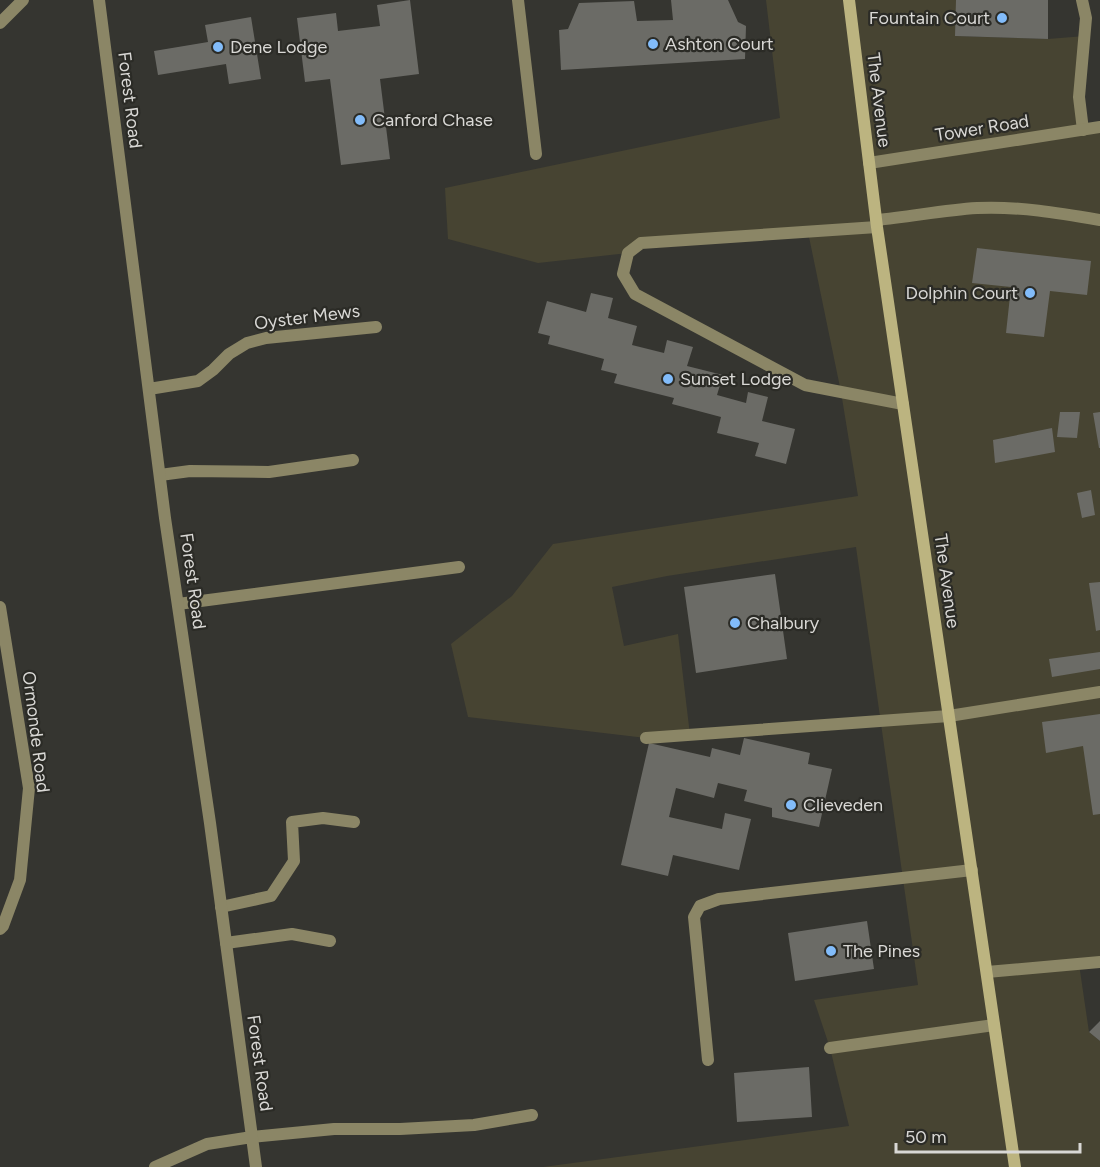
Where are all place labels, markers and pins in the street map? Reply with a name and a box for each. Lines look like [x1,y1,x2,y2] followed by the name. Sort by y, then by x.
[869,7,990,29] place label: Fountain Court
[995,11,1009,25] marker: Fountain Court
[665,33,774,55] place label: Ashton Court
[230,36,327,58] place label: Dene Lodge
[646,37,660,51] marker: Ashton Court
[211,40,225,54] marker: Dene Lodge
[372,109,493,131] place label: Canford Chase
[353,113,367,127] marker: Canford Chase
[906,282,1018,304] place label: Dolphin Court
[1023,286,1037,300] marker: Dolphin Court
[680,368,792,390] place label: Sunset Lodge
[661,372,675,386] marker: Sunset Lodge
[747,612,820,634] place label: Chalbury
[728,616,742,630] marker: Chalbury
[803,794,883,816] place label: Clieveden
[784,798,798,812] marker: Clieveden
[843,940,920,962] place label: The Pines
[824,944,838,958] marker: The Pines

